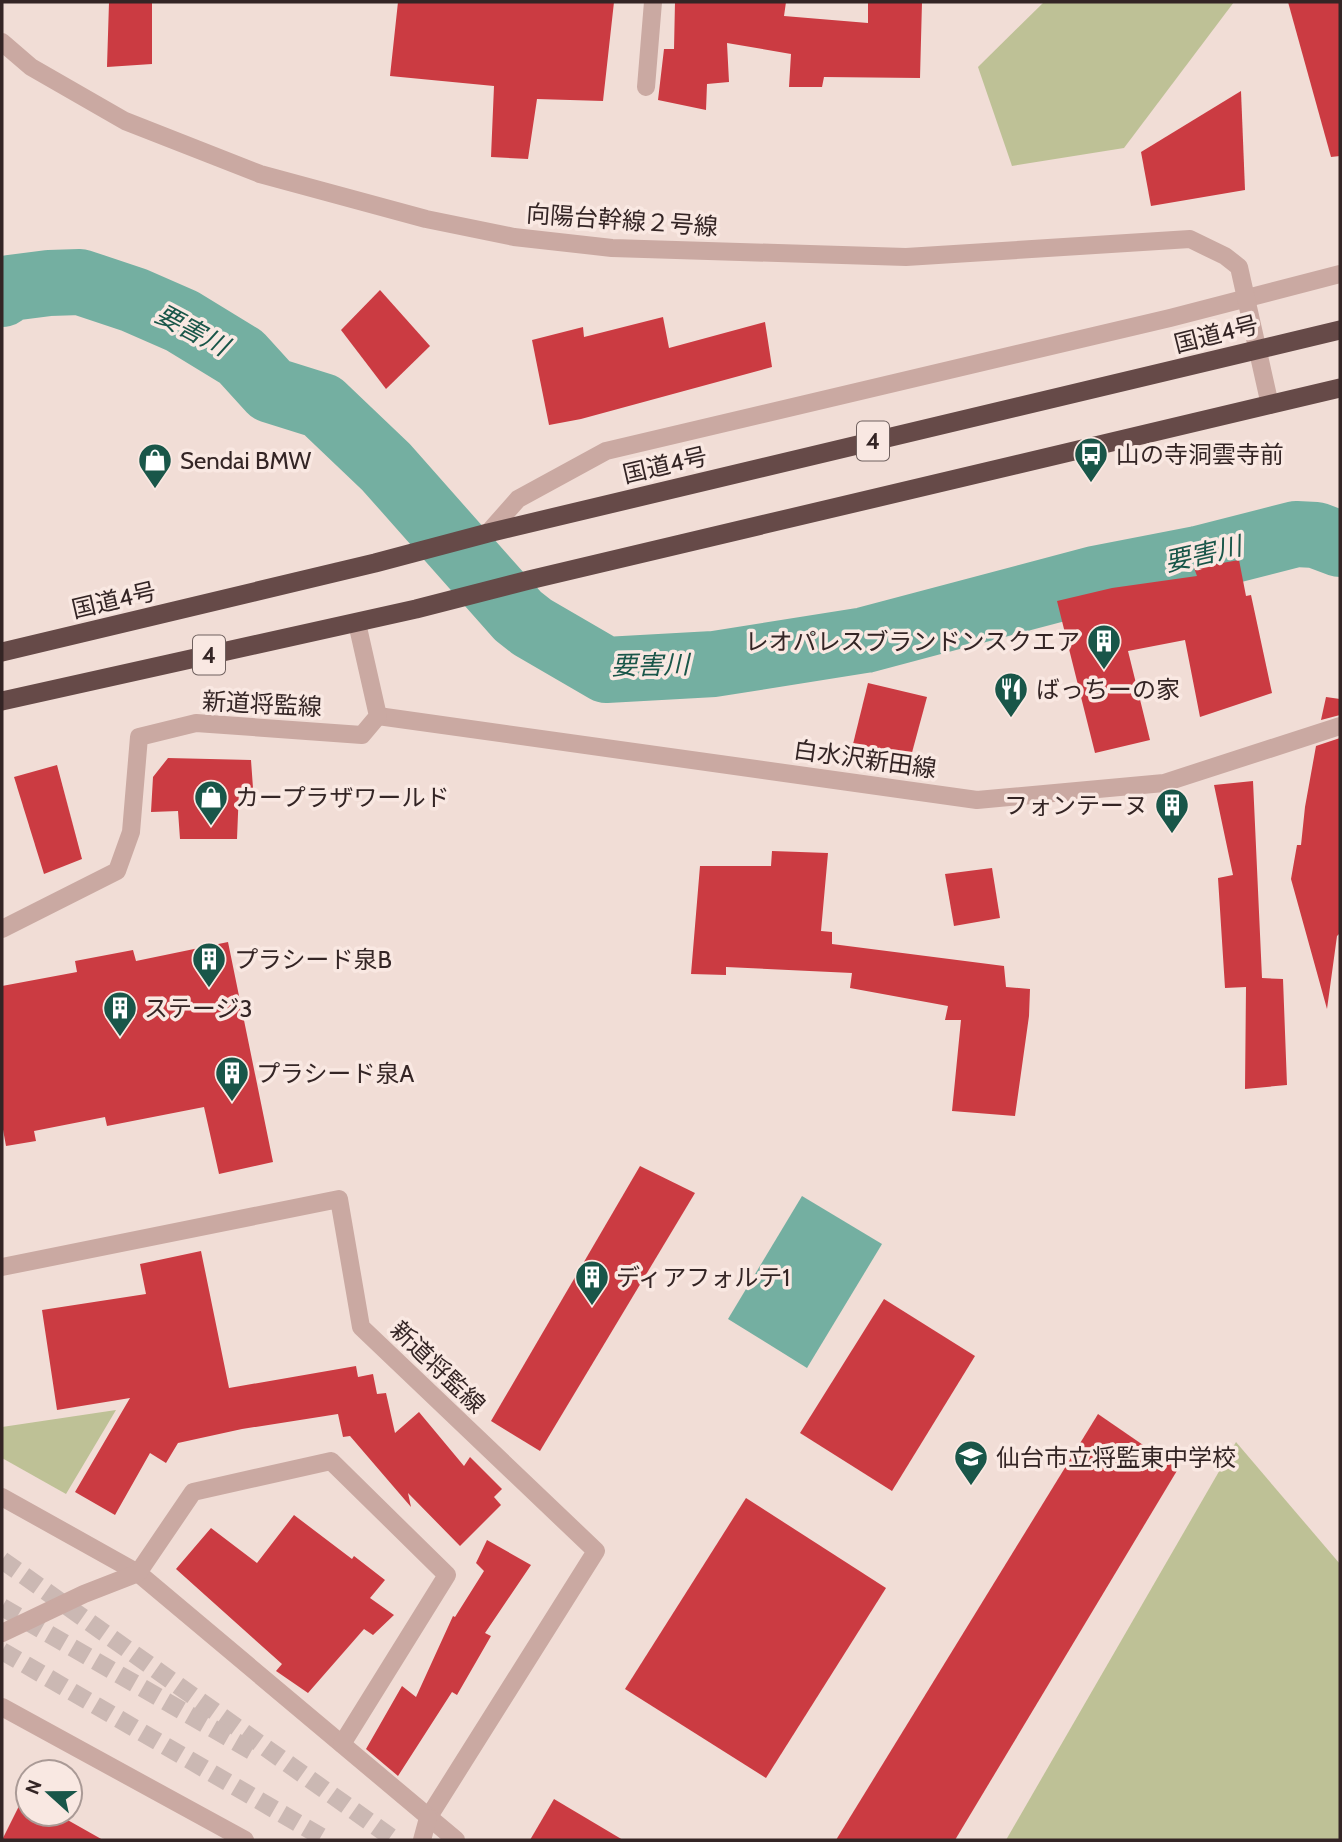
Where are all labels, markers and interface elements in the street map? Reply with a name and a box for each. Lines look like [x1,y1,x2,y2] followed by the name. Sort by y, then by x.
[525,199,719,241] street label: 向陽台幹線２号線
[150,298,237,364] water label: 要害川
[1171,310,1261,358] street label: 国道4号
[857,422,889,461] road number: 4
[1072,435,1110,484] bus stop icon: 山の寺洞雲寺前
[1116,440,1284,469] place label: 山の寺洞雲寺前
[136,441,174,490] shop icon: Sendai BMW
[620,441,710,489] street label: 国道4号
[180,446,311,475] place label: Sendai BMW
[1161,529,1248,578] water label: 要害川
[69,576,159,624] street label: 国道4号
[1085,622,1123,671] building icon: レオパレスブランドンスクエア
[744,627,1080,656] place label: レオパレスブランドンスクエア
[193,636,225,674] road number: 4
[611,648,692,682] water label: 要害川
[992,670,1030,719] restaurant icon: ばっちーの家
[1036,675,1180,704] place label: ばっちーの家
[201,686,323,722] street label: 新道将監線
[792,735,938,783] street label: 白水沢新田線
[192,778,230,827] shop icon: カープラザワールド
[235,783,450,812] place label: カープラザワールド
[1153,786,1191,835] building icon: フォンテーヌ
[1004,791,1148,820] place label: フォンテーヌ
[190,940,228,989] building icon: プラシード泉B
[234,945,392,974] place label: プラシード泉B
[101,989,139,1038] building icon: ステージ3
[144,994,253,1023] place label: ステージ3
[213,1054,251,1103] building icon: プラシード泉A
[256,1059,415,1088] place label: プラシード泉A
[573,1258,611,1307] building icon: ディアフォルテ1
[616,1263,790,1292] place label: ディアフォルテ1
[385,1315,491,1419] street label: 新道将監線
[952,1438,990,1487] school or university icon: 仙台市立将監東中学校
[996,1443,1236,1472] place label: 仙台市立将監東中学校
[14,1758,84,1828] north arrow
[20,1777,47,1797] text: N

